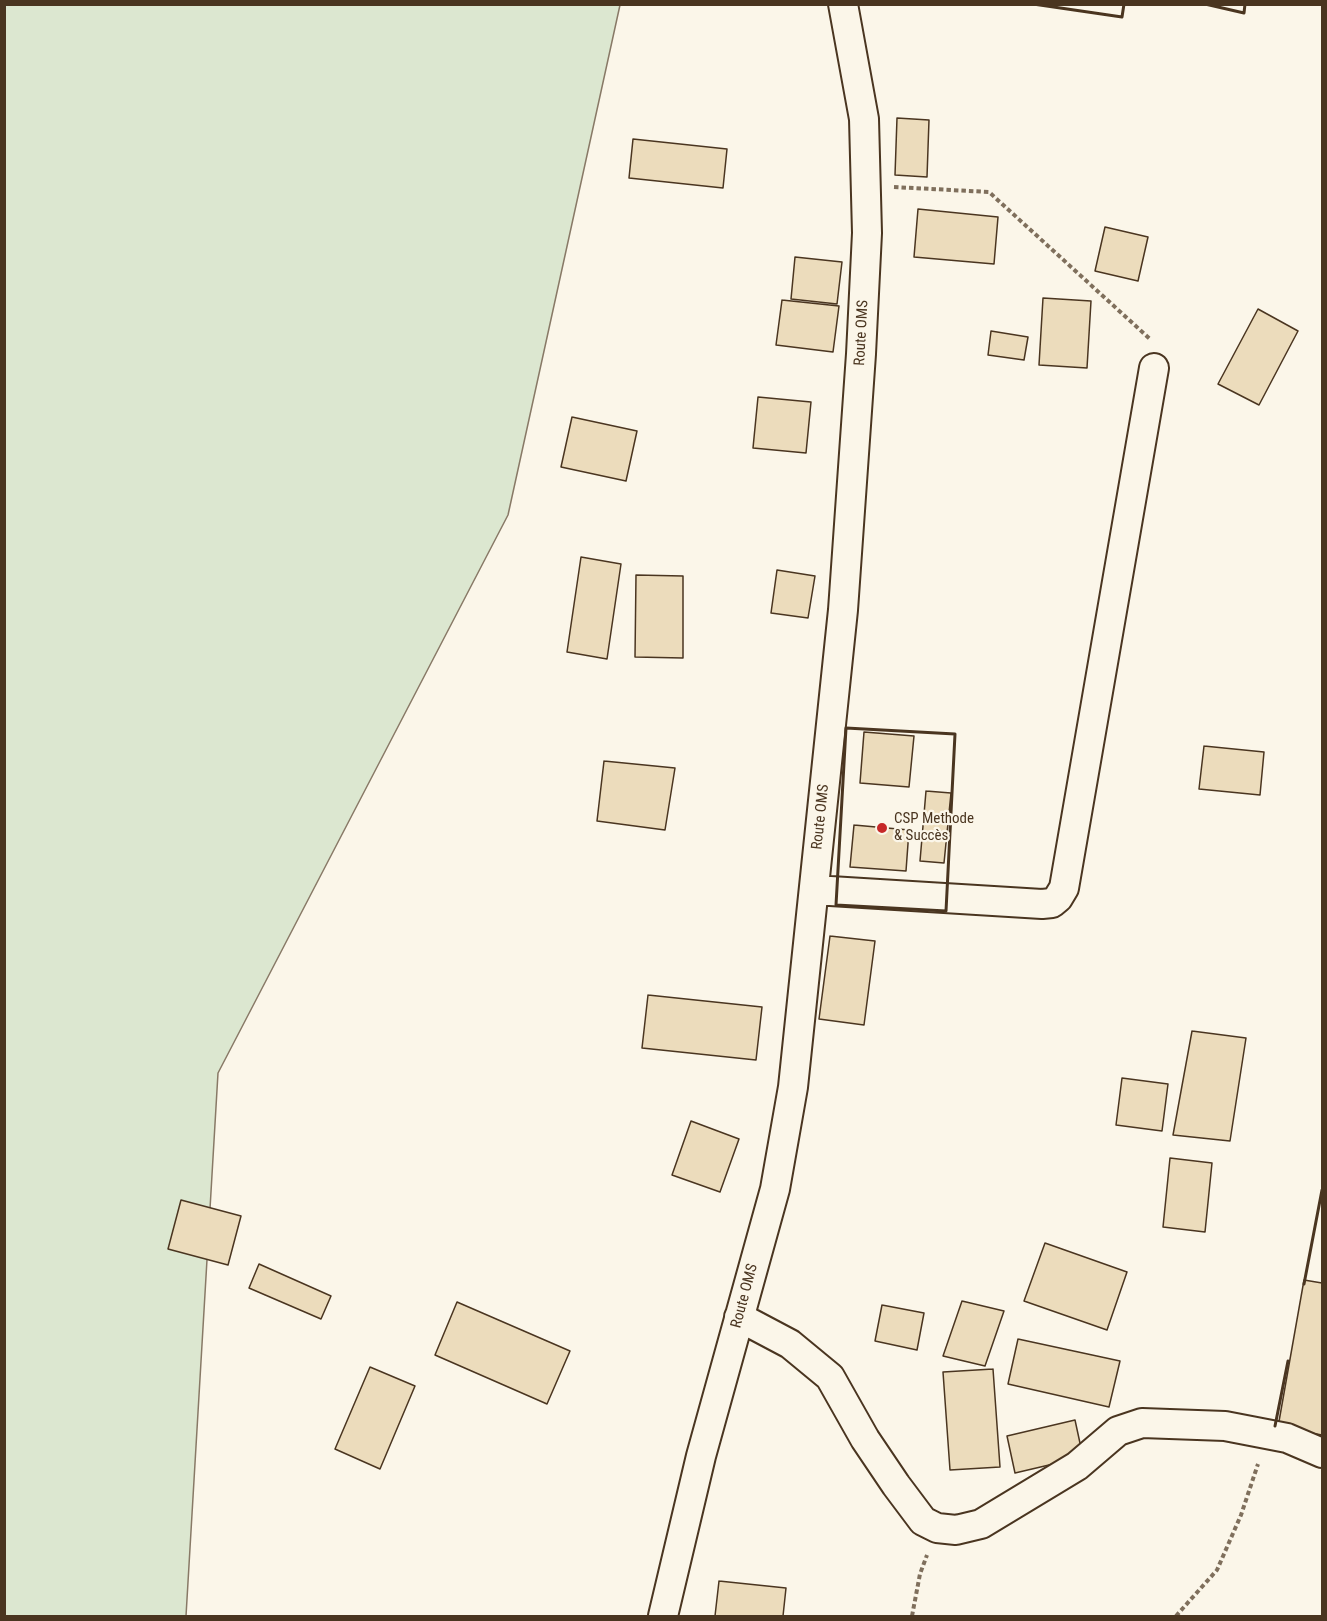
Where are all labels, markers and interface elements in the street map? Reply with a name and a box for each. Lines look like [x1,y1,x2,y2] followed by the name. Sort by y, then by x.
[851,300,873,366] street label: Route OMS
[809,783,833,851] street label: Route OMS
[894,810,974,845] place label: CSP Methode & Succès
[875,821,889,835] marker: CSP Methode & Succès
[728,1262,762,1330] street label: Route OMS

